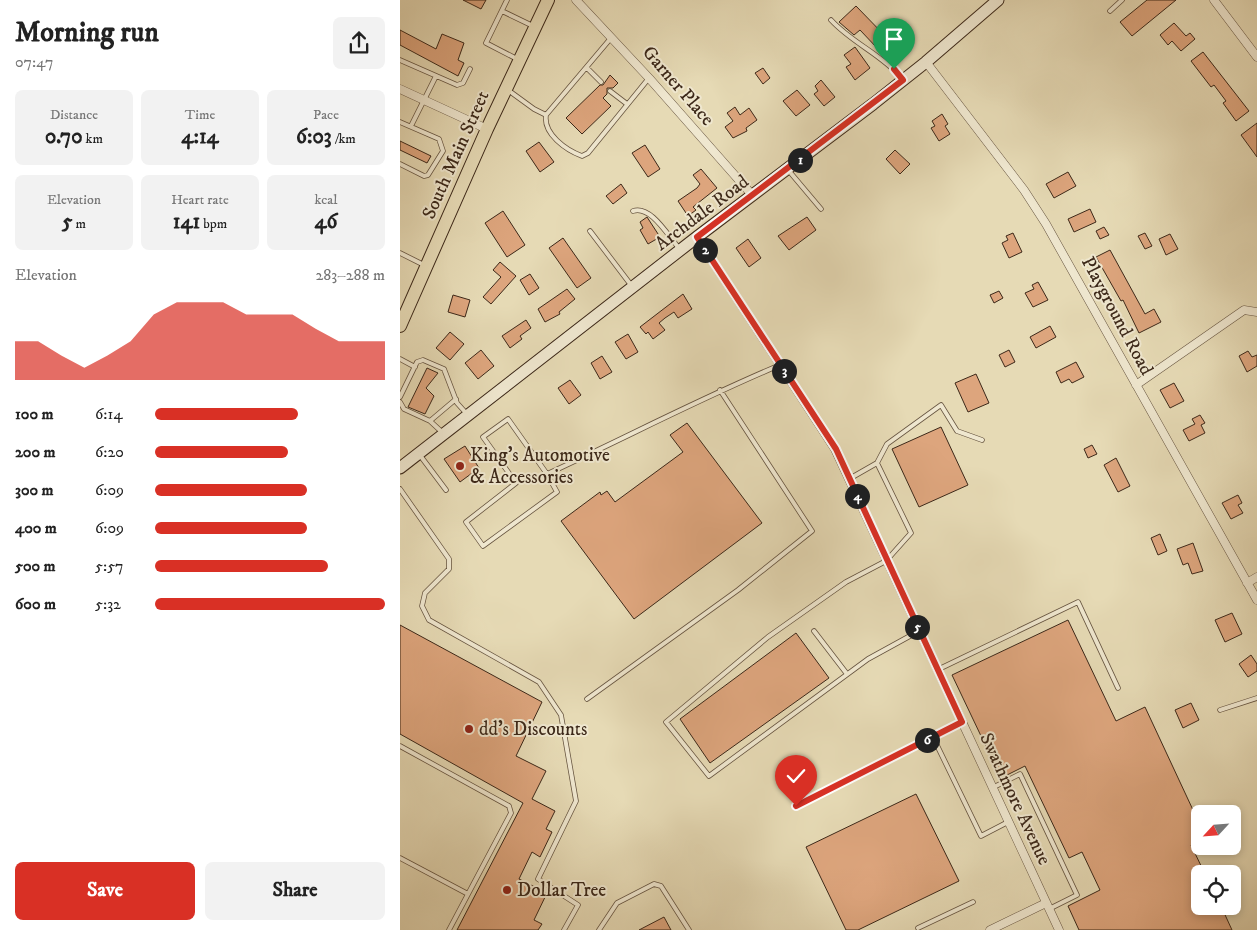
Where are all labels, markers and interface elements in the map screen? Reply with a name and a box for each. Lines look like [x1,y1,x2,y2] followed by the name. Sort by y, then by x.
[15,15,159,50] text: Morning run
[333,17,385,69] button: share
[873,18,915,69] pin
[880,25,908,53] icon: arrive
[637,41,719,131] street label: Garner Place
[15,52,53,72] text: 07:47
[417,87,495,223] street label: South Main Street
[50,106,98,124] text: Distance
[185,106,215,124] text: Time
[313,106,339,124] text: Pace
[45,124,82,150] text: 0.70
[181,124,219,150] text: 4:14
[296,124,332,150] text: 6:03
[82,130,103,148] text: km
[332,130,356,148] text: /km
[788,148,812,172] pin: 1
[798,151,803,169] text: 1
[650,170,754,256] street label: Archdale Road
[47,191,101,209] text: Elevation
[171,191,229,209] text: Heart rate
[315,191,337,209] text: kcal
[62,209,72,235] text: 5
[173,209,200,235] text: 141
[314,209,338,235] text: 46
[72,215,86,233] text: m
[200,215,227,233] text: bpm
[692,238,718,262] pin: 2
[702,241,709,259] text: 2
[1076,253,1158,380] street label: Playground Road
[15,265,77,285] text: Elevation
[315,265,385,285] text: 283–288 m
[772,358,796,384] pin: 3
[782,362,787,380] text: 3
[15,404,54,424] text: 100 m
[95,404,123,424] text: 6:14
[15,442,56,462] text: 200 m
[95,442,124,462] text: 6:20
[470,444,610,489] place label: King's Automotive & Accessories
[454,460,466,472] marker: King's Automotive & Accessories
[15,480,54,500] text: 300 m
[95,480,124,500] text: 6:09
[844,484,870,508] pin: 4
[853,487,862,505] text: 4
[15,518,57,538] text: 400 m
[95,518,124,538] text: 6:09
[15,556,56,576] text: 500 m
[95,556,124,576] text: 5:57
[15,594,56,614] text: 600 m
[95,594,121,614] text: 5:32
[904,614,930,640] pin: 5
[914,618,921,636] text: 5
[479,718,587,741] place label: dd's Discounts
[463,723,475,735] marker: dd's Discounts
[914,728,940,752] pin: 6
[974,729,1056,869] street label: Swathmore Avenue
[924,731,931,749] text: 6
[775,755,817,806] pin
[782,762,810,790] icon: check
[1191,805,1241,855] north arrow
[1191,805,1241,915] map controls
[15,862,195,920] button: Save
[205,862,385,920] button: Share
[1191,865,1241,915] button: locate
[517,879,606,902] place label: Dollar Tree
[501,884,513,896] marker: Dollar Tree

